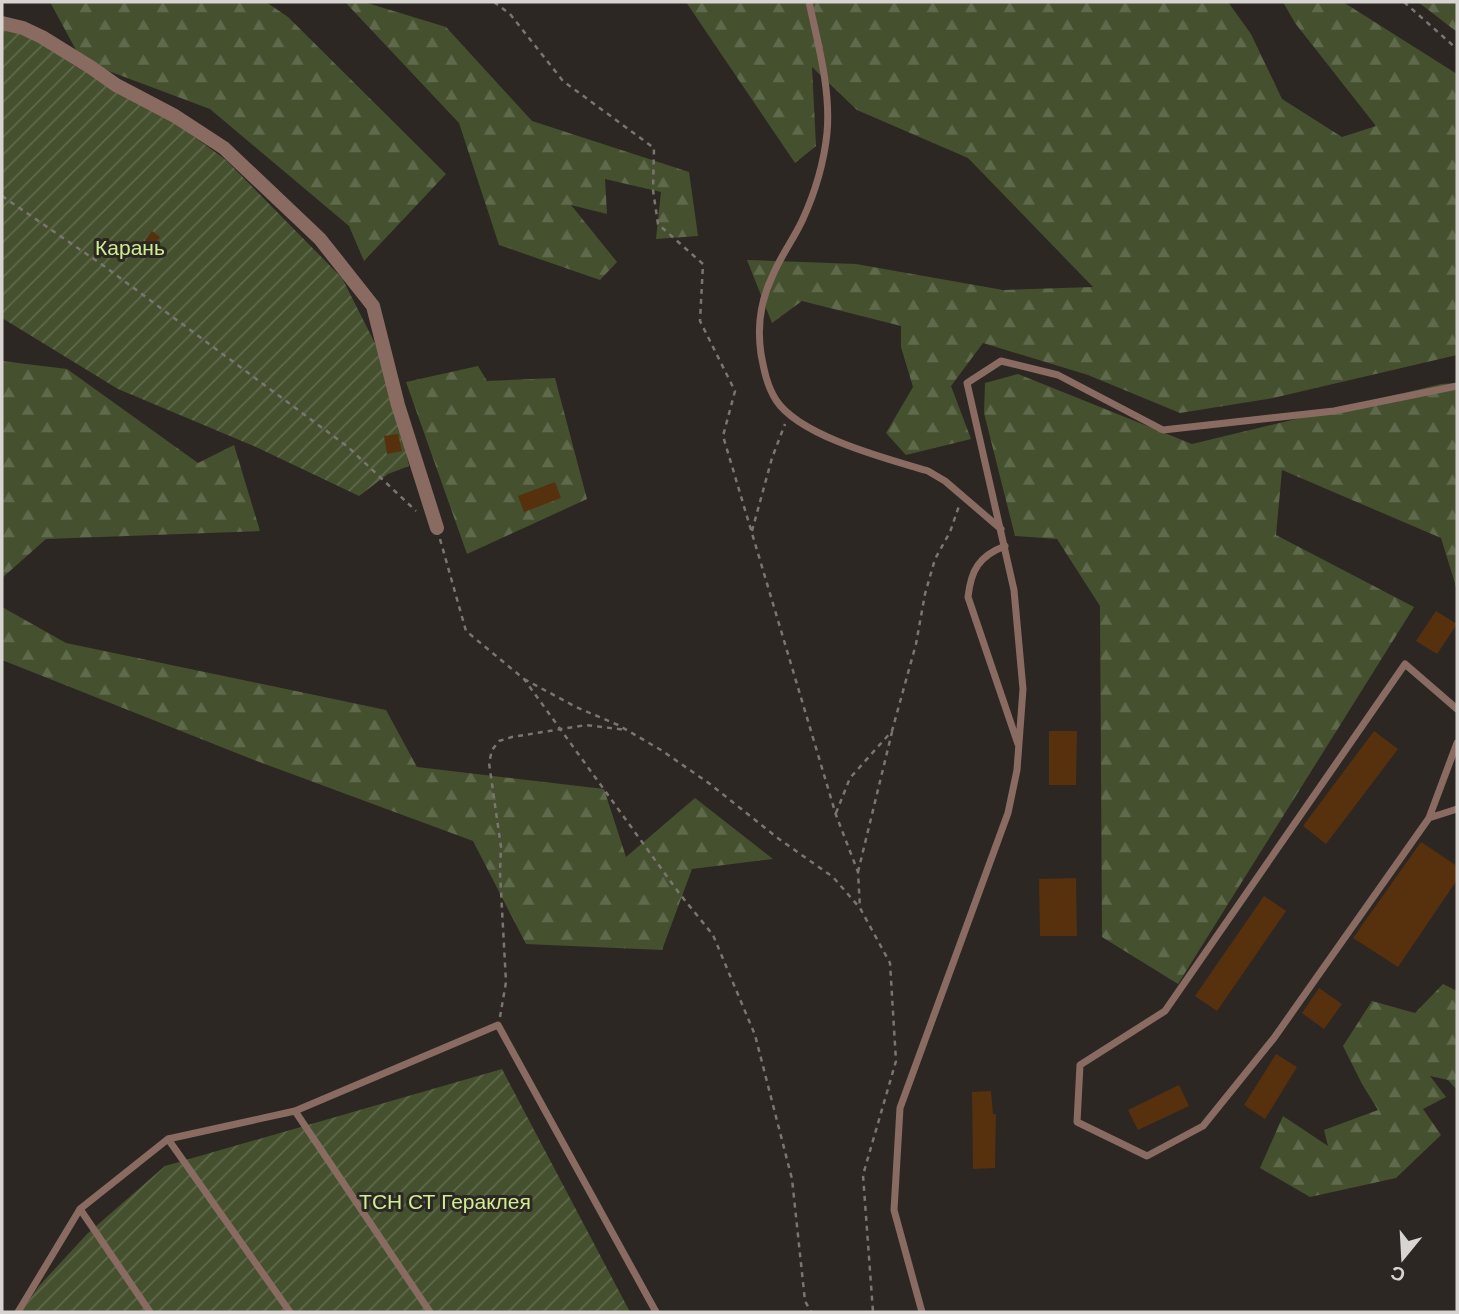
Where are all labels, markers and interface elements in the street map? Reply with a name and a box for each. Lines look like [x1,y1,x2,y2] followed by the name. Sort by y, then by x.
[95,236,165,259] park label: Карань
[359,1190,531,1213] park label: ТСН СТ Гераклея
[1368,1223,1438,1293] north arrow
[1388,1262,1408,1286] text: С

